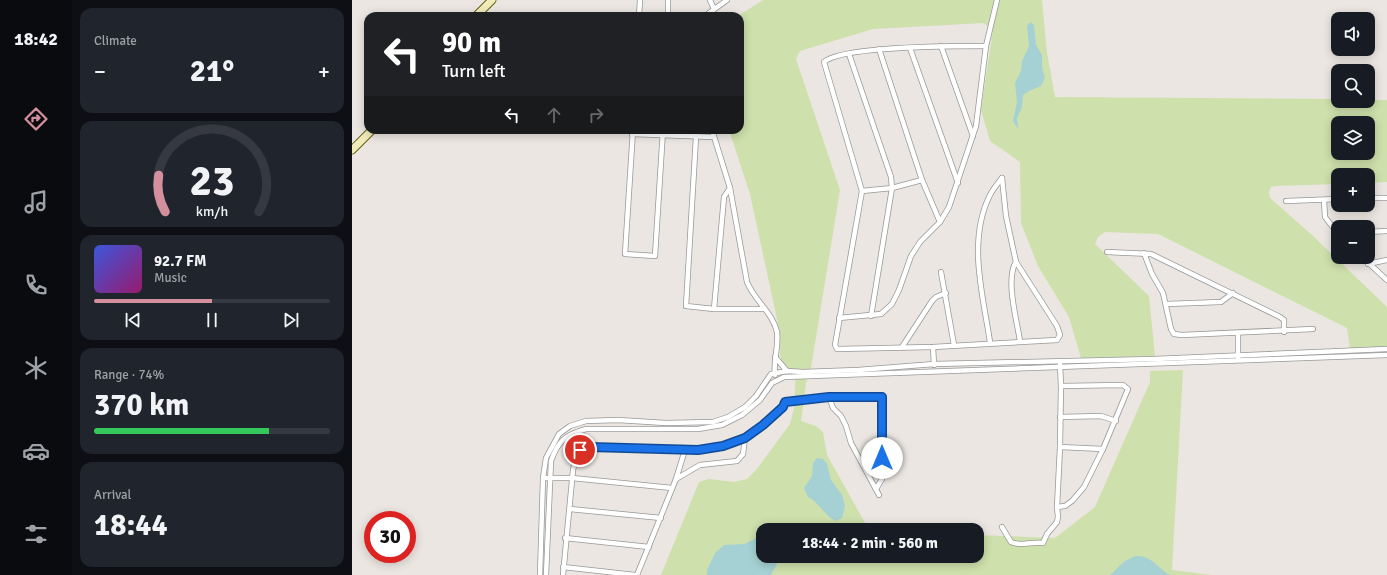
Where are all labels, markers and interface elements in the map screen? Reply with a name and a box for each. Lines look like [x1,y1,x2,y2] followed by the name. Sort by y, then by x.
[1331,12,1375,264] map controls
[1331,12,1375,56] button: sound
[442,26,501,60] text: 90 m
[14,28,58,50] text: 18:42
[376,28,428,80] icon: left
[94,33,137,49] text: Climate
[190,53,234,90] text: 21°
[94,58,106,85] text: −
[318,58,330,85] text: +
[442,60,505,82] text: Turn left
[1331,64,1375,108] button: search
[501,104,523,126] icon: left
[543,104,565,126] icon: ahead
[585,104,607,126] icon: right
[22,105,50,133] icon: directions
[1331,116,1375,160] button: layers
[190,156,234,207] text: 23
[1331,168,1375,212] button: +
[22,188,50,216] icon: music
[196,203,228,220] text: km/h
[1331,220,1375,264] button: −
[154,252,206,270] text: 92.7 FM
[154,270,187,286] text: Music
[22,271,50,299] icon: phone
[122,309,144,331] icon: previous
[201,309,223,331] icon: pause
[280,309,302,331] icon: next
[22,354,50,382] icon: climate
[94,367,164,383] text: Range · 74%
[94,387,189,424] text: 370 km
[563,433,597,467] pin
[22,437,50,465] icon: car
[861,437,903,479] position arrow
[569,439,591,461] icon: arrive
[94,487,131,503] text: Arrival
[94,507,168,544] text: 18:44
[364,511,416,563] speed limit sign: 30
[22,520,50,548] icon: filters
[802,534,938,552] text: 18:44 · 2 min · 560 m

